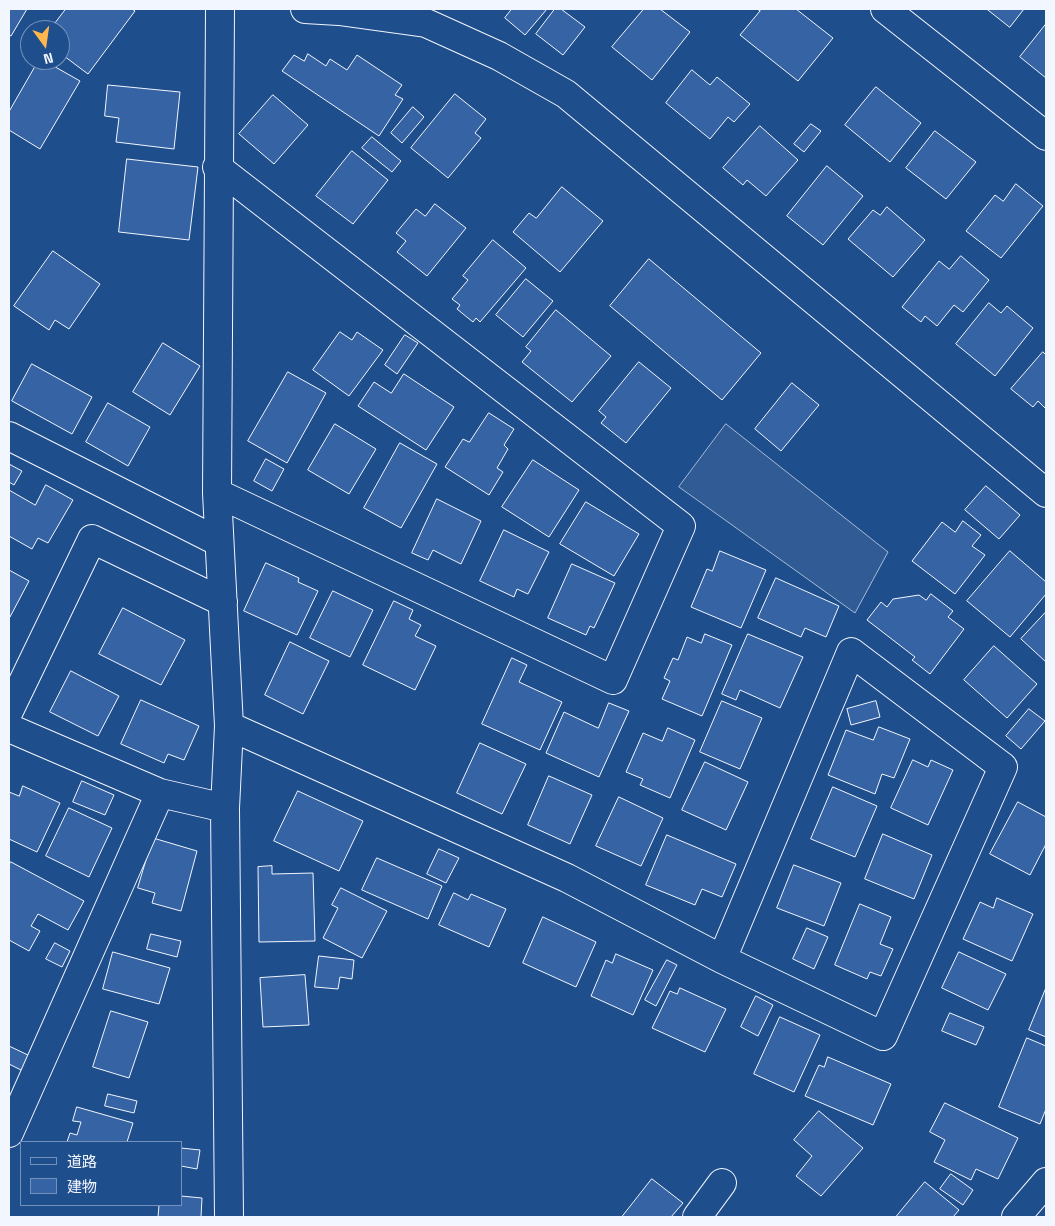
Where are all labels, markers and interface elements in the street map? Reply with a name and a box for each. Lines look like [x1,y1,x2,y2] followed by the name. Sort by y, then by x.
[20,20,70,70] north arrow
[42,49,55,68] text: N
[20,1141,182,1206] legend
[67,1152,97,1171] text: 道路
[67,1177,97,1196] text: 建物

